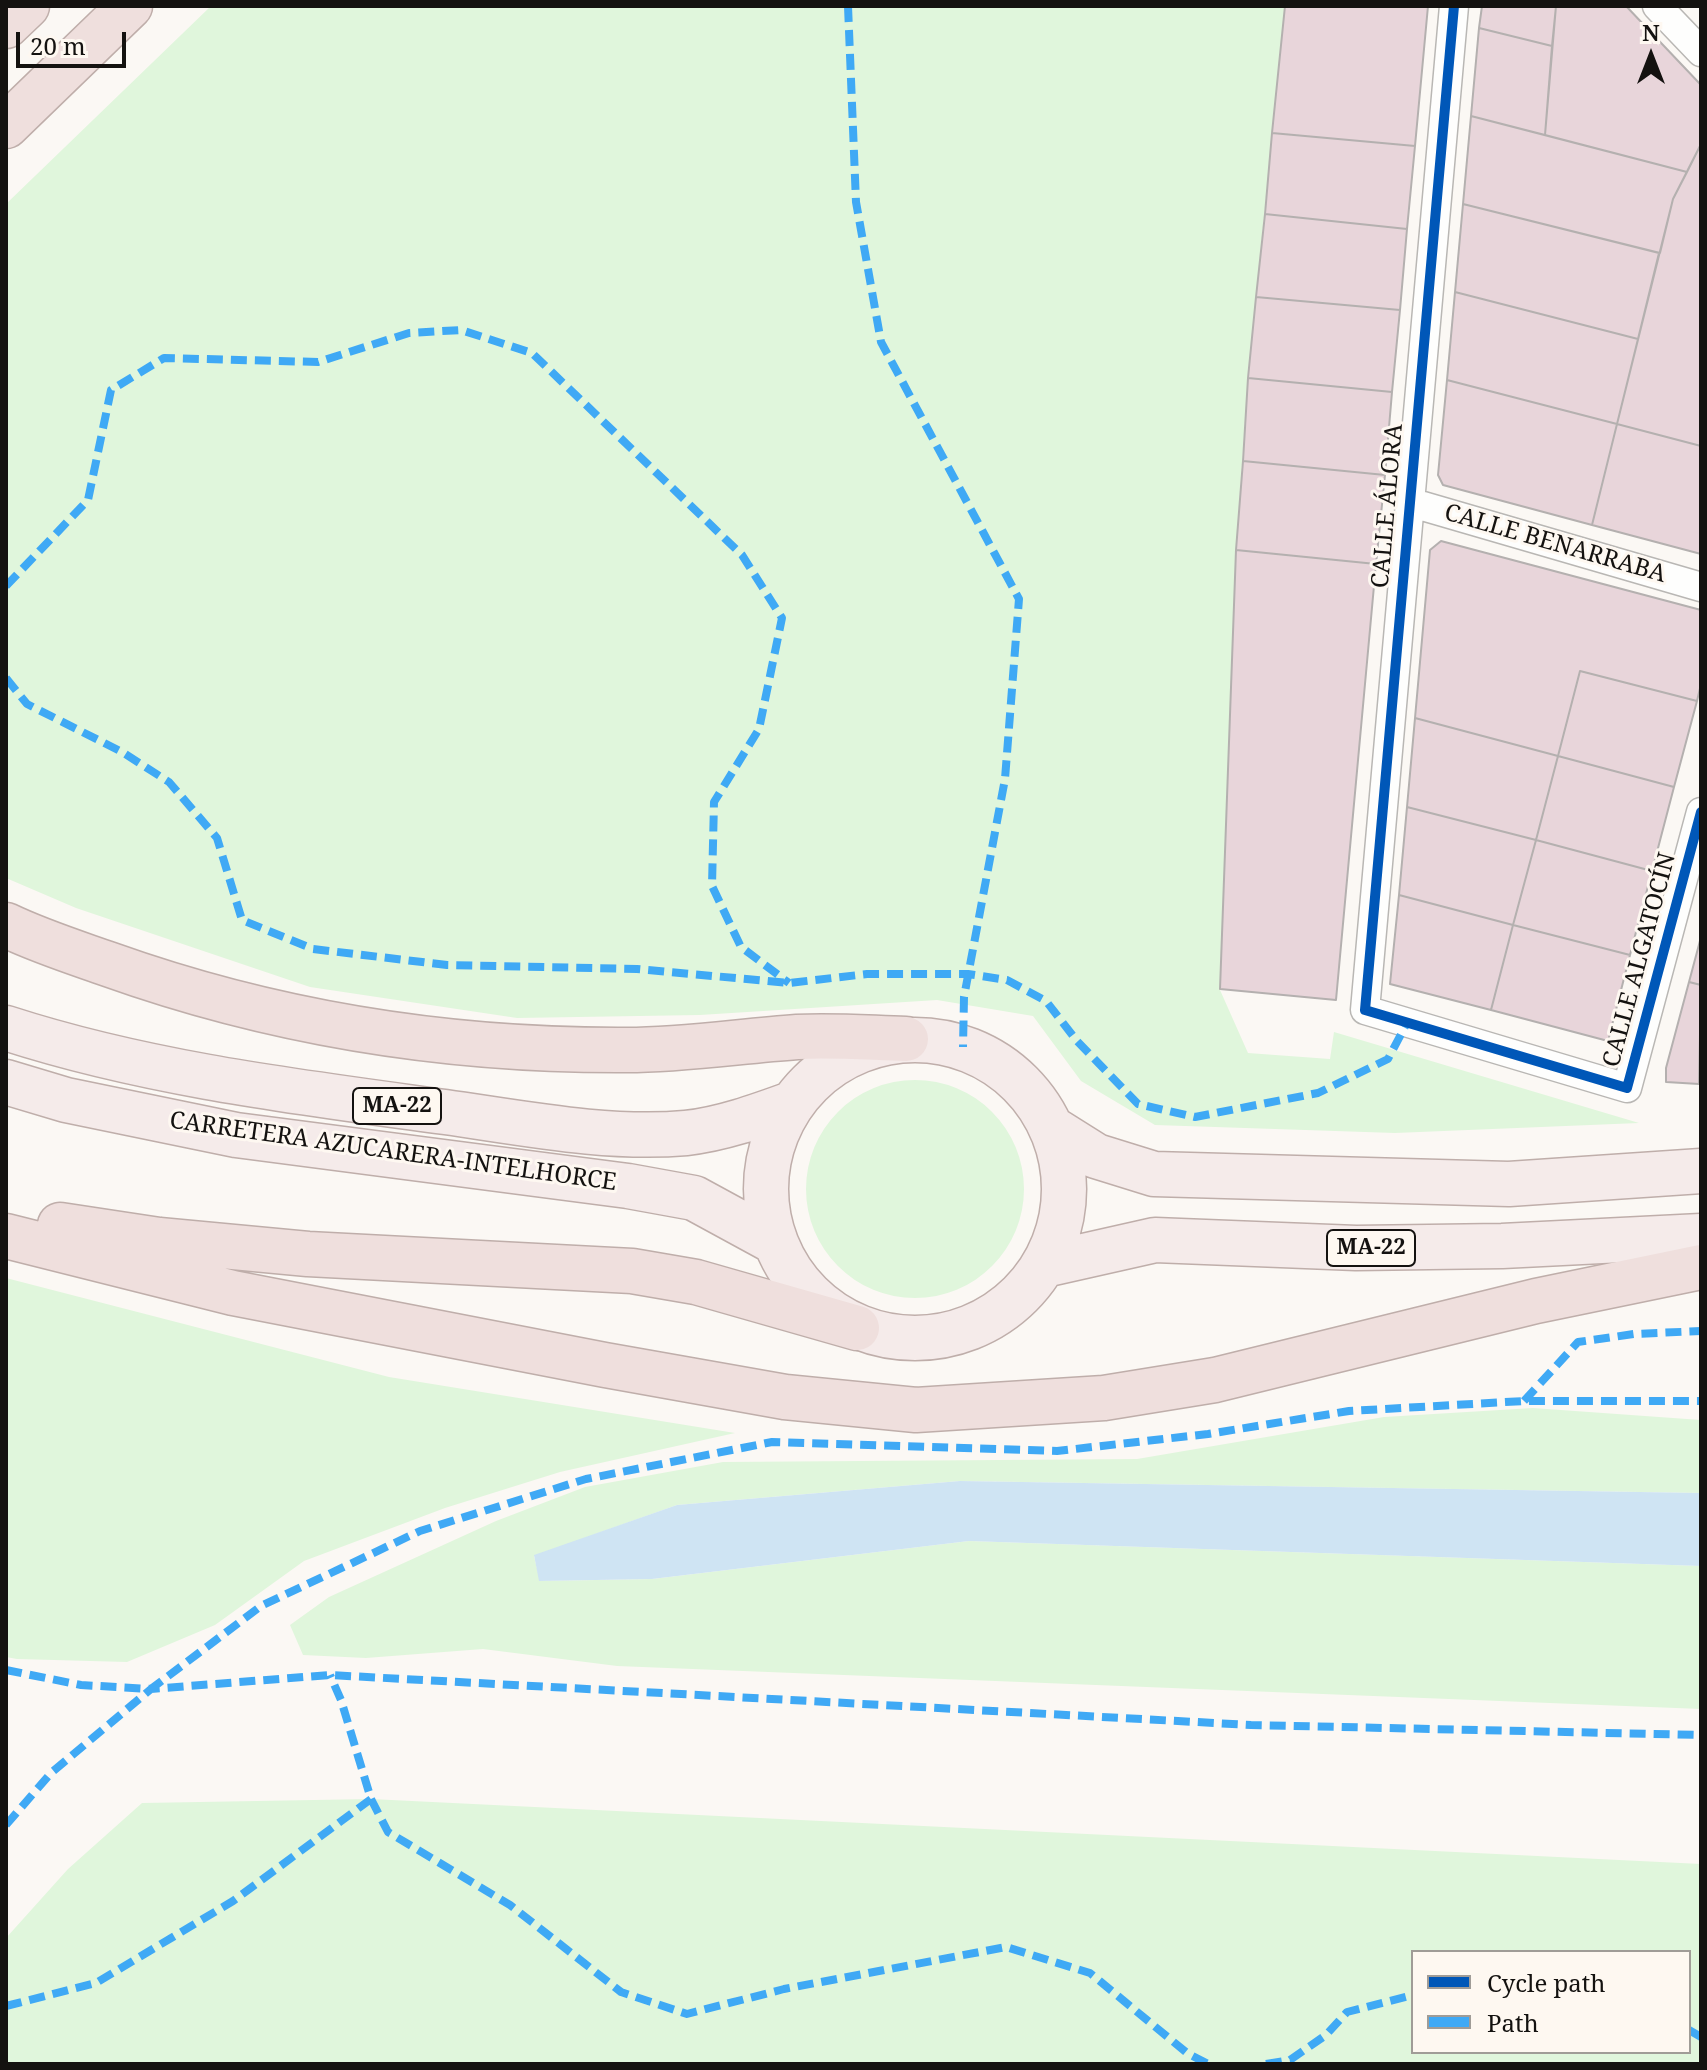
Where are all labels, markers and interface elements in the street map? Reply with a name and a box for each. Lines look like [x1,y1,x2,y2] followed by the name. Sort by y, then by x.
[20,16,130,66] scale bar
[1611,16,1691,96] north arrow
[1642,17,1660,47] text: N
[30,29,86,62] text: 20 m
[1366,423,1410,589] street label: CALLE ÁLORA
[1441,499,1669,589] street label: CALLE BENARRABA
[1597,849,1683,1071] street label: CALLE ALGATOCÍN
[353,1088,441,1124] road number: MA-22
[168,1106,618,1198] street label: CARRETERA AZUCARERA-INTELHORCE
[1327,1230,1415,1266] road number: MA-22
[1411,1950,1691,2054] legend
[1487,1966,1606,1999] text: Cycle path
[1487,2006,1539,2039] text: Path

